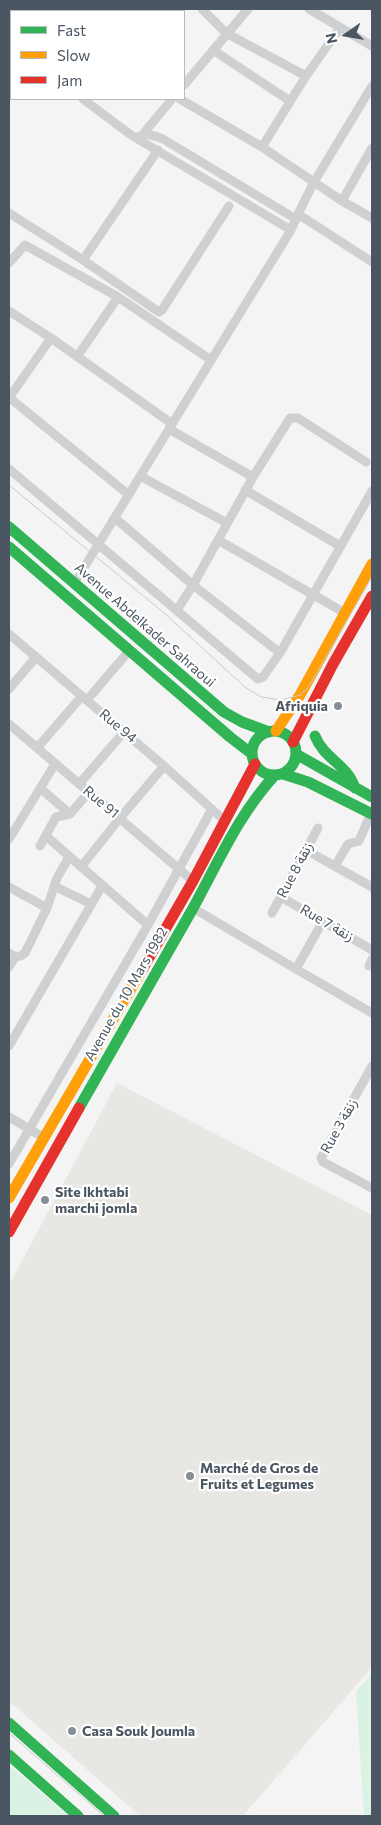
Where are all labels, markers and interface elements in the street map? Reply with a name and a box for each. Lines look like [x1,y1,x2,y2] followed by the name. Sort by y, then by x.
[10,10,185,100] legend
[321,10,371,60] north arrow
[57,21,86,39] text: Fast
[321,31,340,46] text: N
[57,46,90,64] text: Slow
[57,71,82,89] text: Jam
[71,559,219,691] street label: Avenue Abdelkader Sahraoui
[275,698,328,714] place label: Afriquia
[332,700,344,712] marker: Afriquia
[96,705,140,747] street label: Rue 94
[80,782,122,822] street label: Rue 91
[273,839,317,901] street label: Rue 8 زنقة
[297,901,357,945] street label: Rue 7 زنقة
[81,924,171,1064] street label: Avenue du 10 Mars 1982
[317,1096,361,1156] street label: Rue 3 زنقة
[55,1184,137,1216] place label: Site lkhtabi marchi jomla
[39,1194,51,1206] marker: Site lkhtabi marchi jomla
[200,1460,318,1492] place label: Marché de Gros de Fruits et Legumes
[184,1470,196,1482] marker: Marché de Gros de Fruits et Legumes
[82,1723,195,1739] place label: Casa Souk Joumla
[66,1725,78,1737] marker: Casa Souk Joumla

